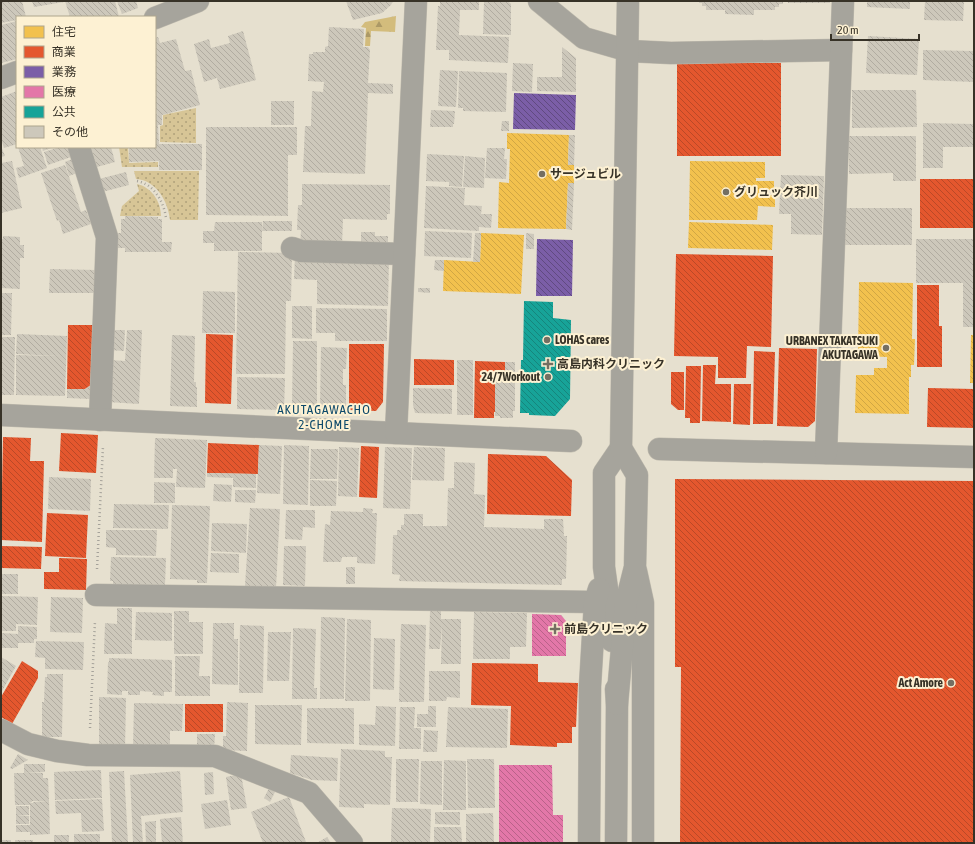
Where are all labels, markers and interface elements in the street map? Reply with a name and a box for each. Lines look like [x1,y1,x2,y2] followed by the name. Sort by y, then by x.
[16,16,156,148] legend
[831,16,919,42] scale bar
[837,23,859,37] text: 20 m
[52,25,76,39] text: 住宅
[52,45,76,59] text: 商業
[52,65,76,79] text: 業務
[52,85,76,99] text: 医療
[52,105,76,119] text: 公共
[52,125,88,139] text: その他
[550,167,621,181] place label: サージュビル
[537,169,547,179] marker: サージュビル
[734,185,818,199] place label: グリュック芥川
[721,187,731,197] marker: グリュック芥川
[555,333,610,347] place label: LOHAS cares
[786,334,878,362] place label: URBANEX TAKATSUKI AKUTAGAWA
[542,335,552,345] marker: LOHAS cares
[881,343,891,353] marker: URBANEX TAKATSUKI AKUTAGAWA
[557,357,665,371] place label: 高島内科クリニック
[542,358,554,370] marker: 高島内科クリニック
[482,370,541,384] place label: 24/7Workout
[543,372,553,382] marker: 24/7Workout
[277,402,371,432] district label: AKUTAGAWACHO 2-CHOME
[564,622,648,636] place label: 前島クリニック
[549,623,561,635] marker: 前島クリニック
[897,676,944,690] place label: Act Amore
[946,678,956,688] marker: Act Amore

